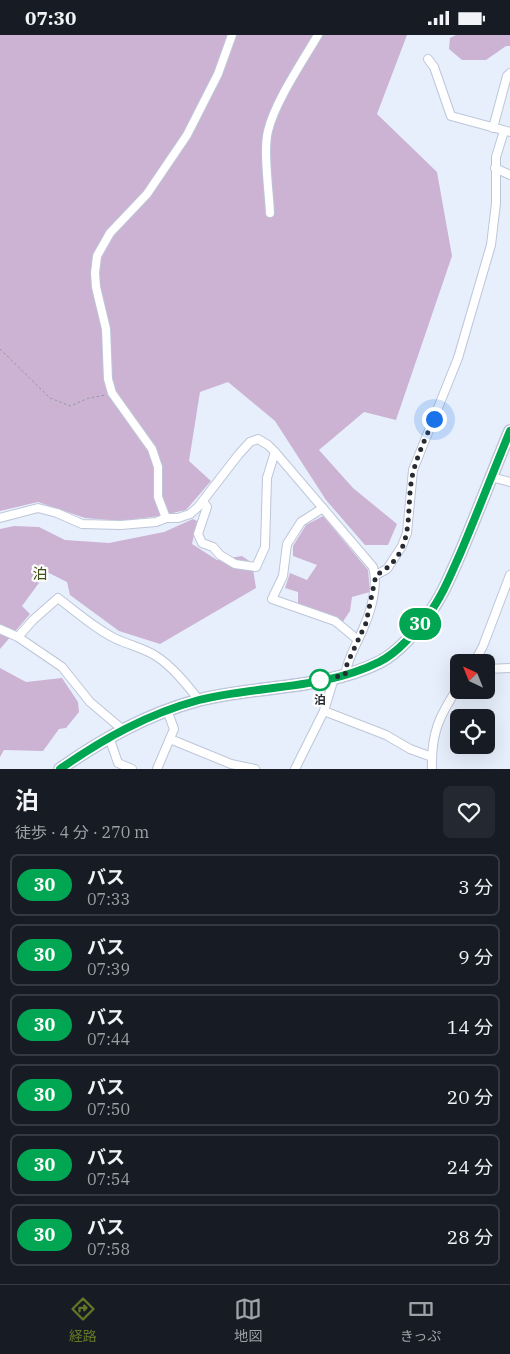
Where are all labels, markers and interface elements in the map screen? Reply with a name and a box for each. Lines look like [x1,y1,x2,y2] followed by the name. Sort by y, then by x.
[25,6,76,30] text: 07:30
[422,407,447,432] your location
[32,564,48,583] district label: 泊
[398,608,442,640] line badge: 30
[409,612,431,635] text: 30
[450,654,495,699] north arrow
[450,654,495,754] map controls
[309,669,331,691] marker: 泊
[314,692,326,707] place label: 泊
[450,709,495,754] button: locate
[15,784,39,816] text: 泊
[443,786,495,838] button: heart
[15,822,149,842] text: 徒歩 · 4 分 · 270 m
[87,865,125,889] text: バス
[34,873,55,896] text: 30
[458,875,493,899] text: 3 分
[87,889,130,909] text: 07:33
[87,935,125,959] text: バス
[34,943,55,966] text: 30
[458,945,493,969] text: 9 分
[87,959,130,979] text: 07:39
[87,1005,125,1029] text: バス
[34,1013,55,1036] text: 30
[447,1015,493,1039] text: 14 分
[87,1029,130,1049] text: 07:44
[87,1075,125,1099] text: バス
[34,1083,55,1106] text: 30
[447,1085,493,1109] text: 20 分
[87,1099,130,1119] text: 07:50
[87,1145,125,1169] text: バス
[34,1153,55,1176] text: 30
[447,1155,493,1179] text: 24 分
[87,1169,130,1189] text: 07:54
[87,1215,125,1239] text: バス
[34,1223,55,1246] text: 30
[447,1225,493,1249] text: 28 分
[87,1239,130,1259] text: 07:58
[69,1295,97,1345] tab: 経路
[234,1295,262,1345] tab: 地図
[400,1295,441,1345] tab: きっぷ

